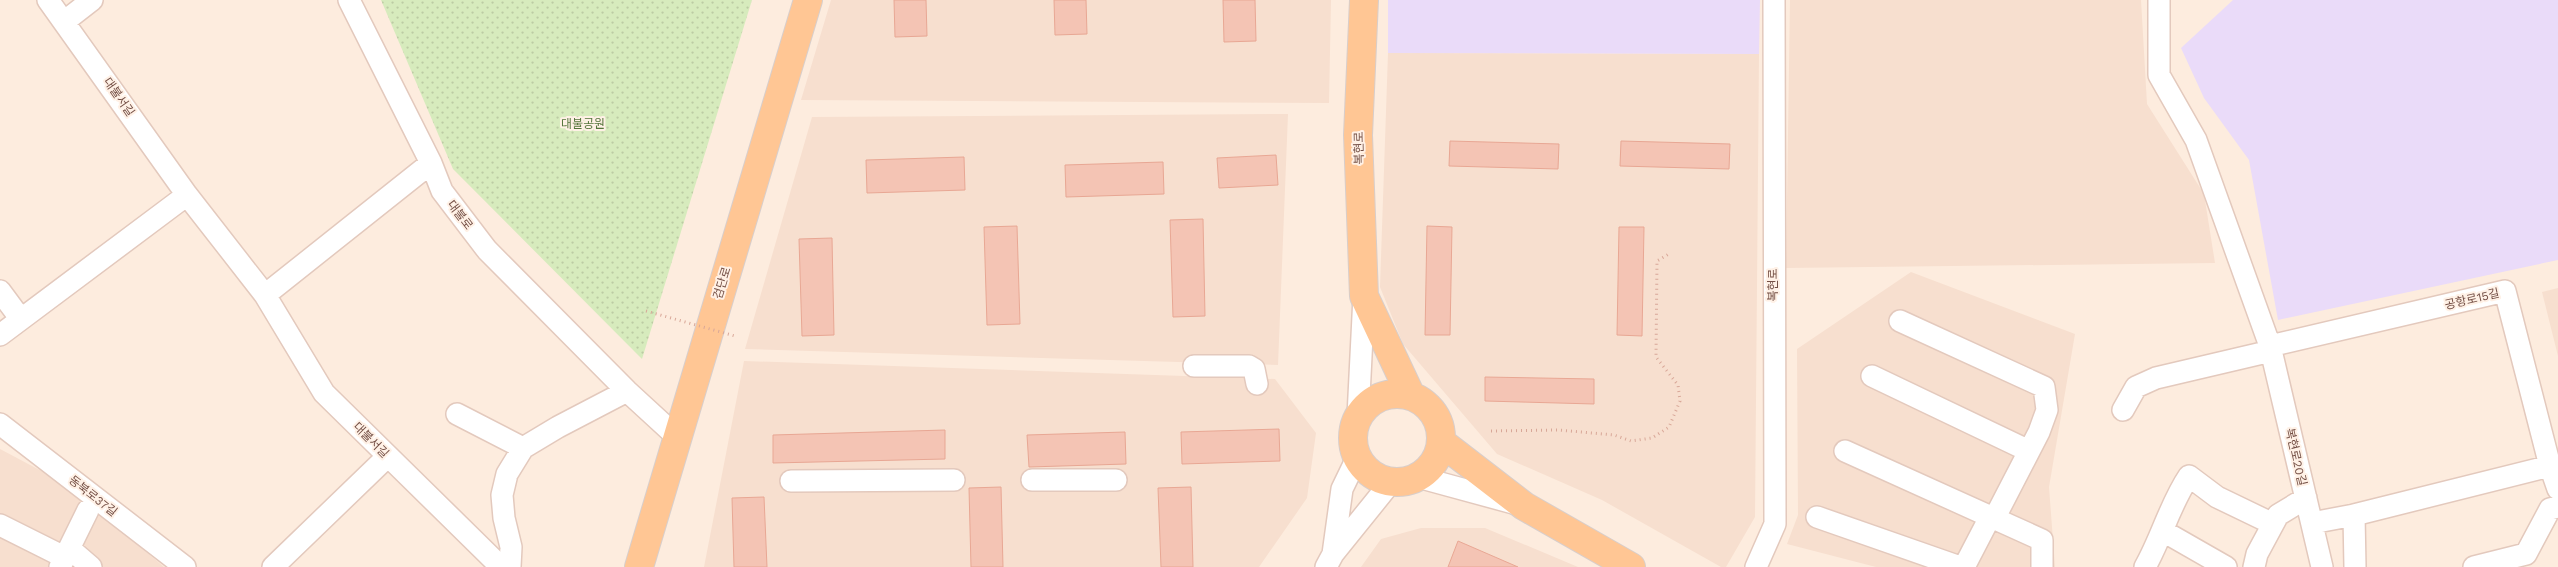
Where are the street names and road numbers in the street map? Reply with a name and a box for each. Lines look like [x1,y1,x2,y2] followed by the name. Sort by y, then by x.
[101,75,137,119] street label: 대불서길
[1352,131,1366,165] street label: 복현로
[444,198,476,232] street label: 대불로
[710,265,734,301] street label: 검단로
[1766,268,1780,302] street label: 복현로
[2443,286,2501,312] street label: 공항로15길
[350,419,392,461] street label: 대불서길
[2283,427,2309,487] street label: 복현로20길
[66,473,120,519] street label: 동북로37길

